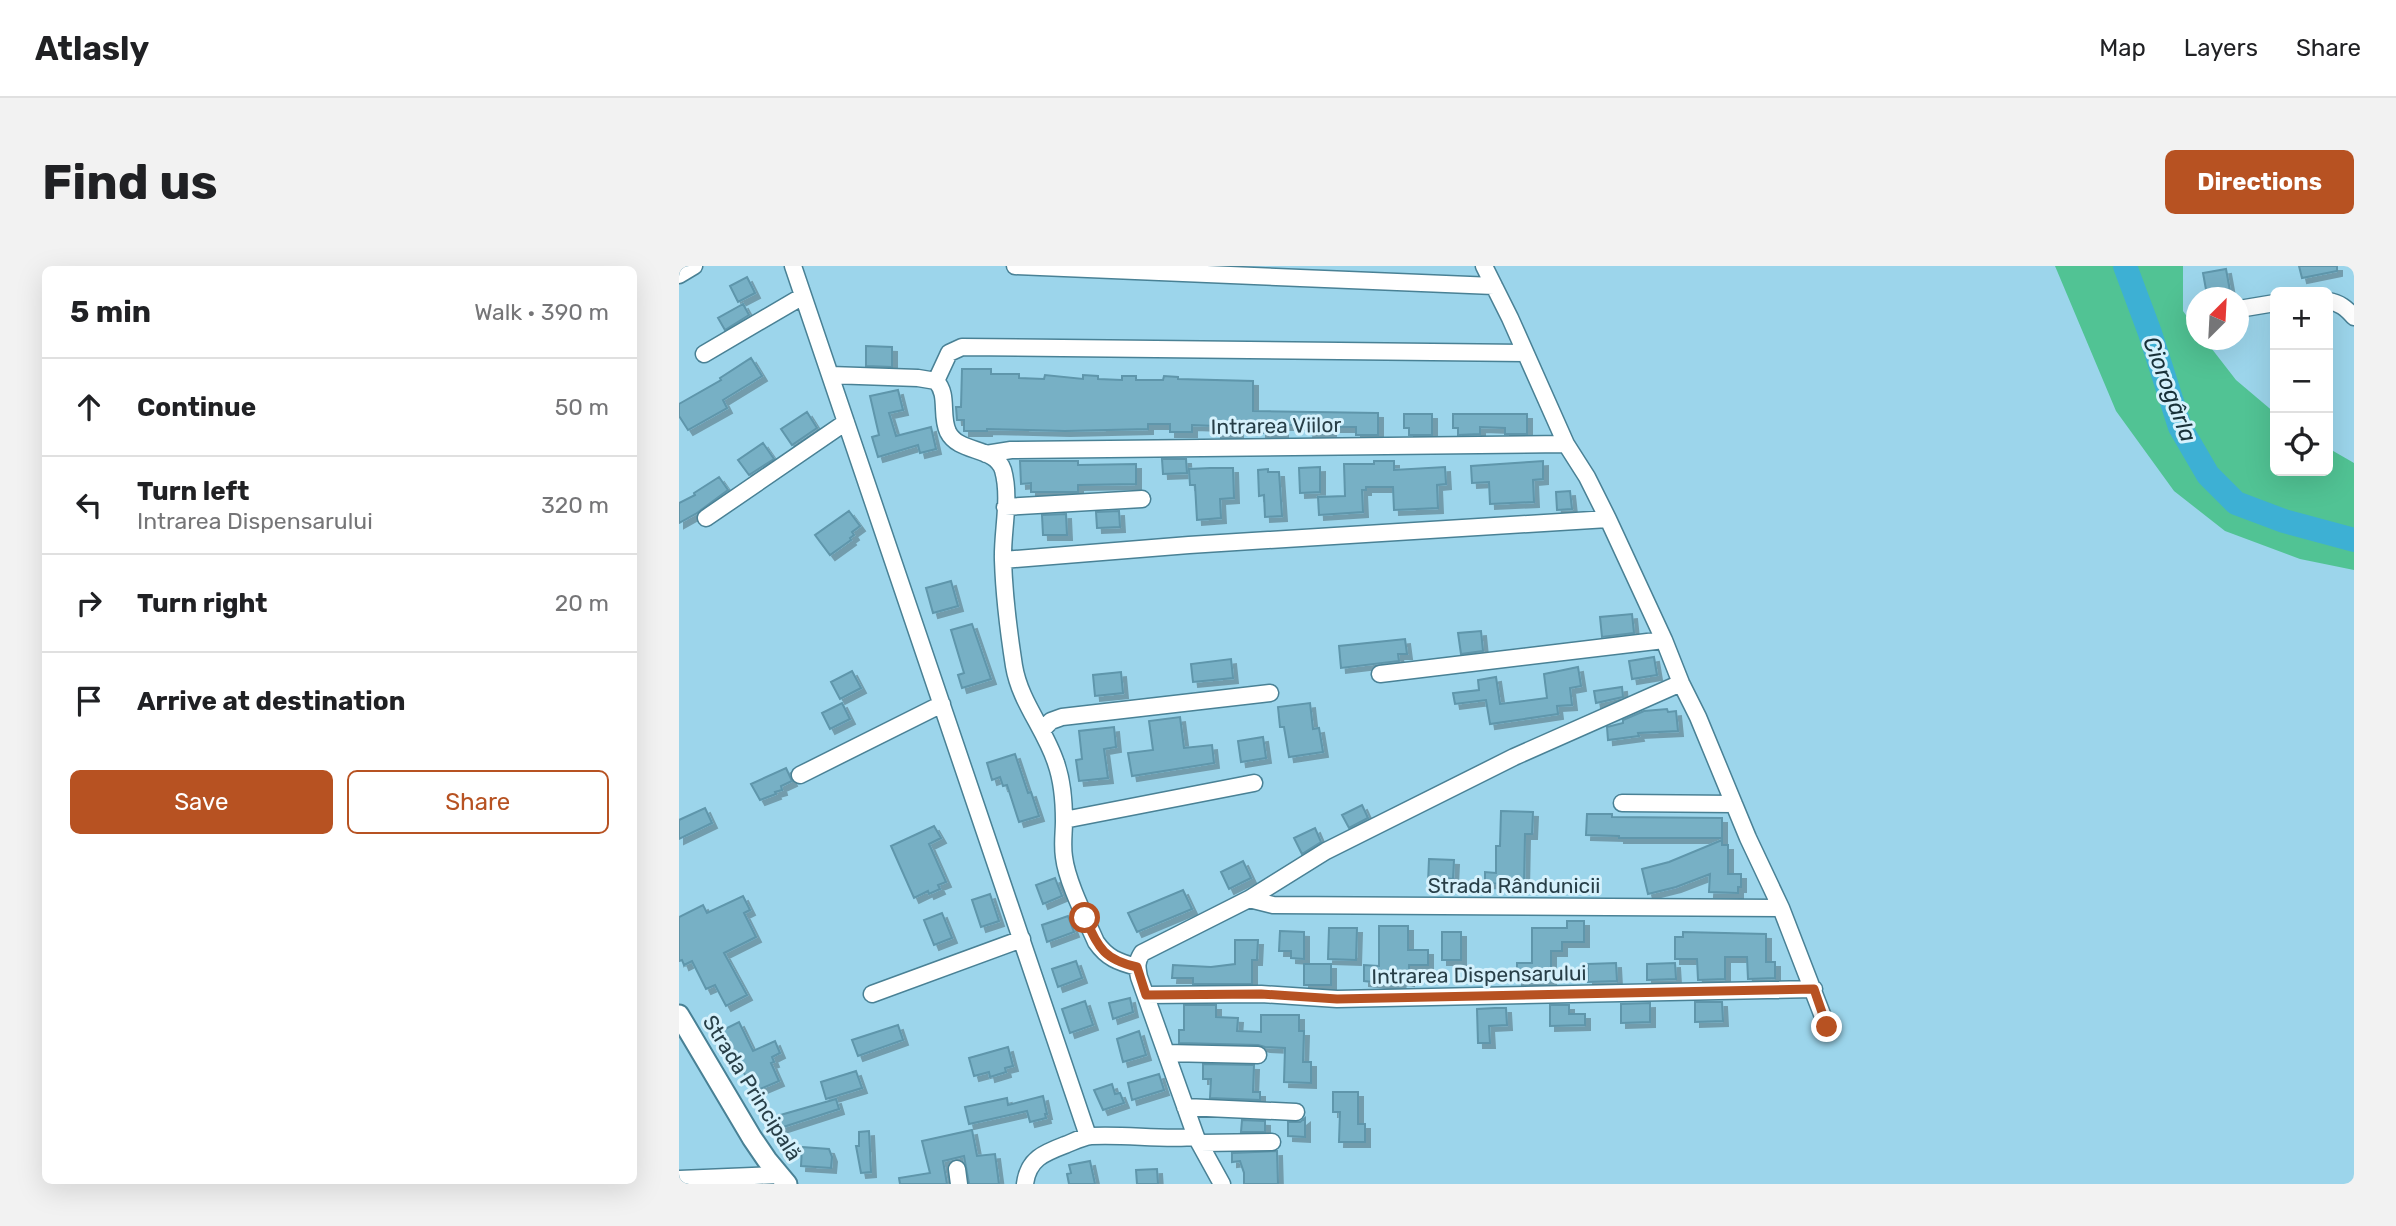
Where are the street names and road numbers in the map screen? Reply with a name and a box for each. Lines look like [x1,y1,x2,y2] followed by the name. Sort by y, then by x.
[1210,412,1342,439] street label: Intrarea Viilor
[1428,873,1600,898] street label: Strada Rândunicii
[1371,960,1587,989] street label: Intrarea Dispensarului
[698,1010,807,1165] street label: Strada Principală

